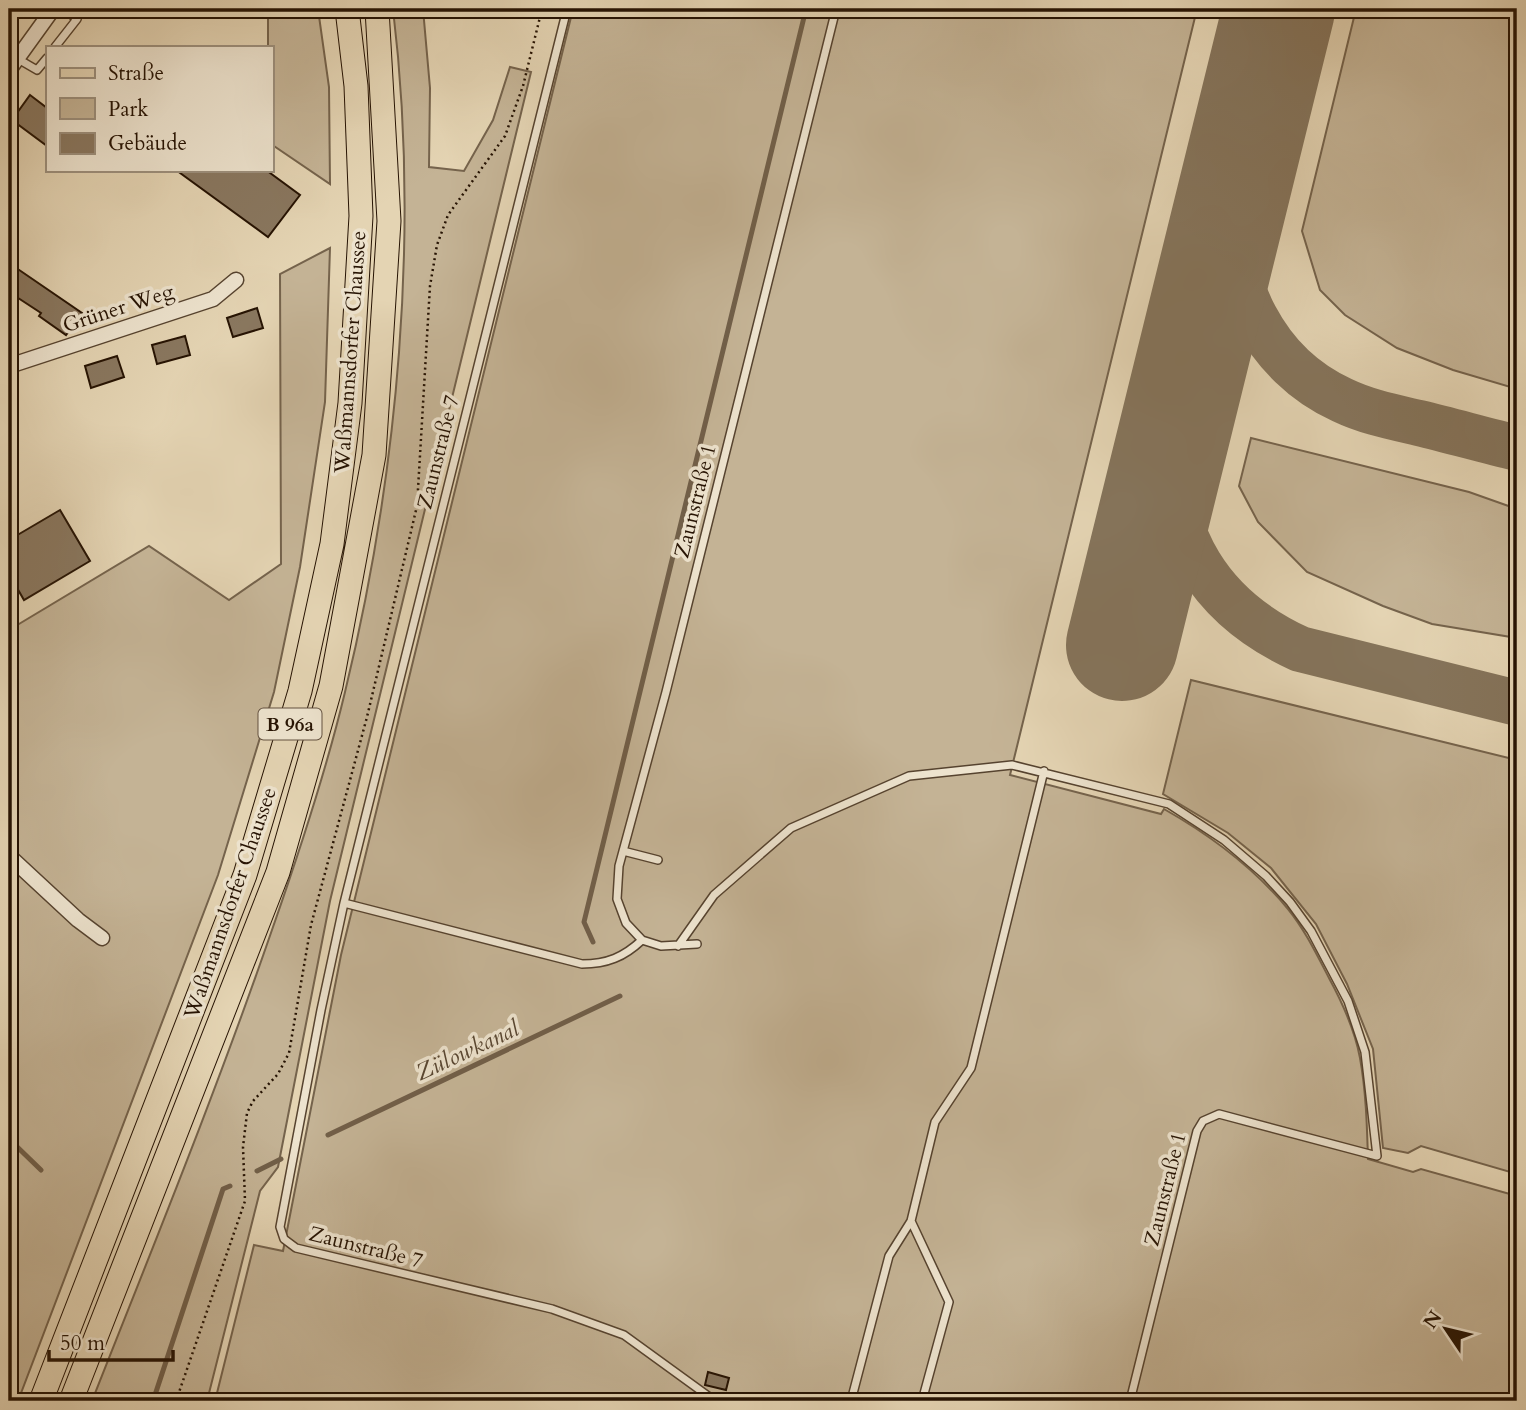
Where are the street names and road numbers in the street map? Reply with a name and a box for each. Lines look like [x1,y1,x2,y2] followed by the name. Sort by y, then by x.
[327,230,373,475] street label: Waßmannsdorfer Chaussee
[59,277,178,340] street label: Grüner Weg
[410,392,467,512] street label: Zaunstraße 7
[667,441,724,561] street label: Zaunstraße 1
[258,708,322,740] road number: B 96a
[177,783,284,1024] street label: Waßmannsdorfer Chaussee
[1137,1129,1194,1249] street label: Zaunstraße 1
[306,1219,426,1276] street label: Zaunstraße 7

